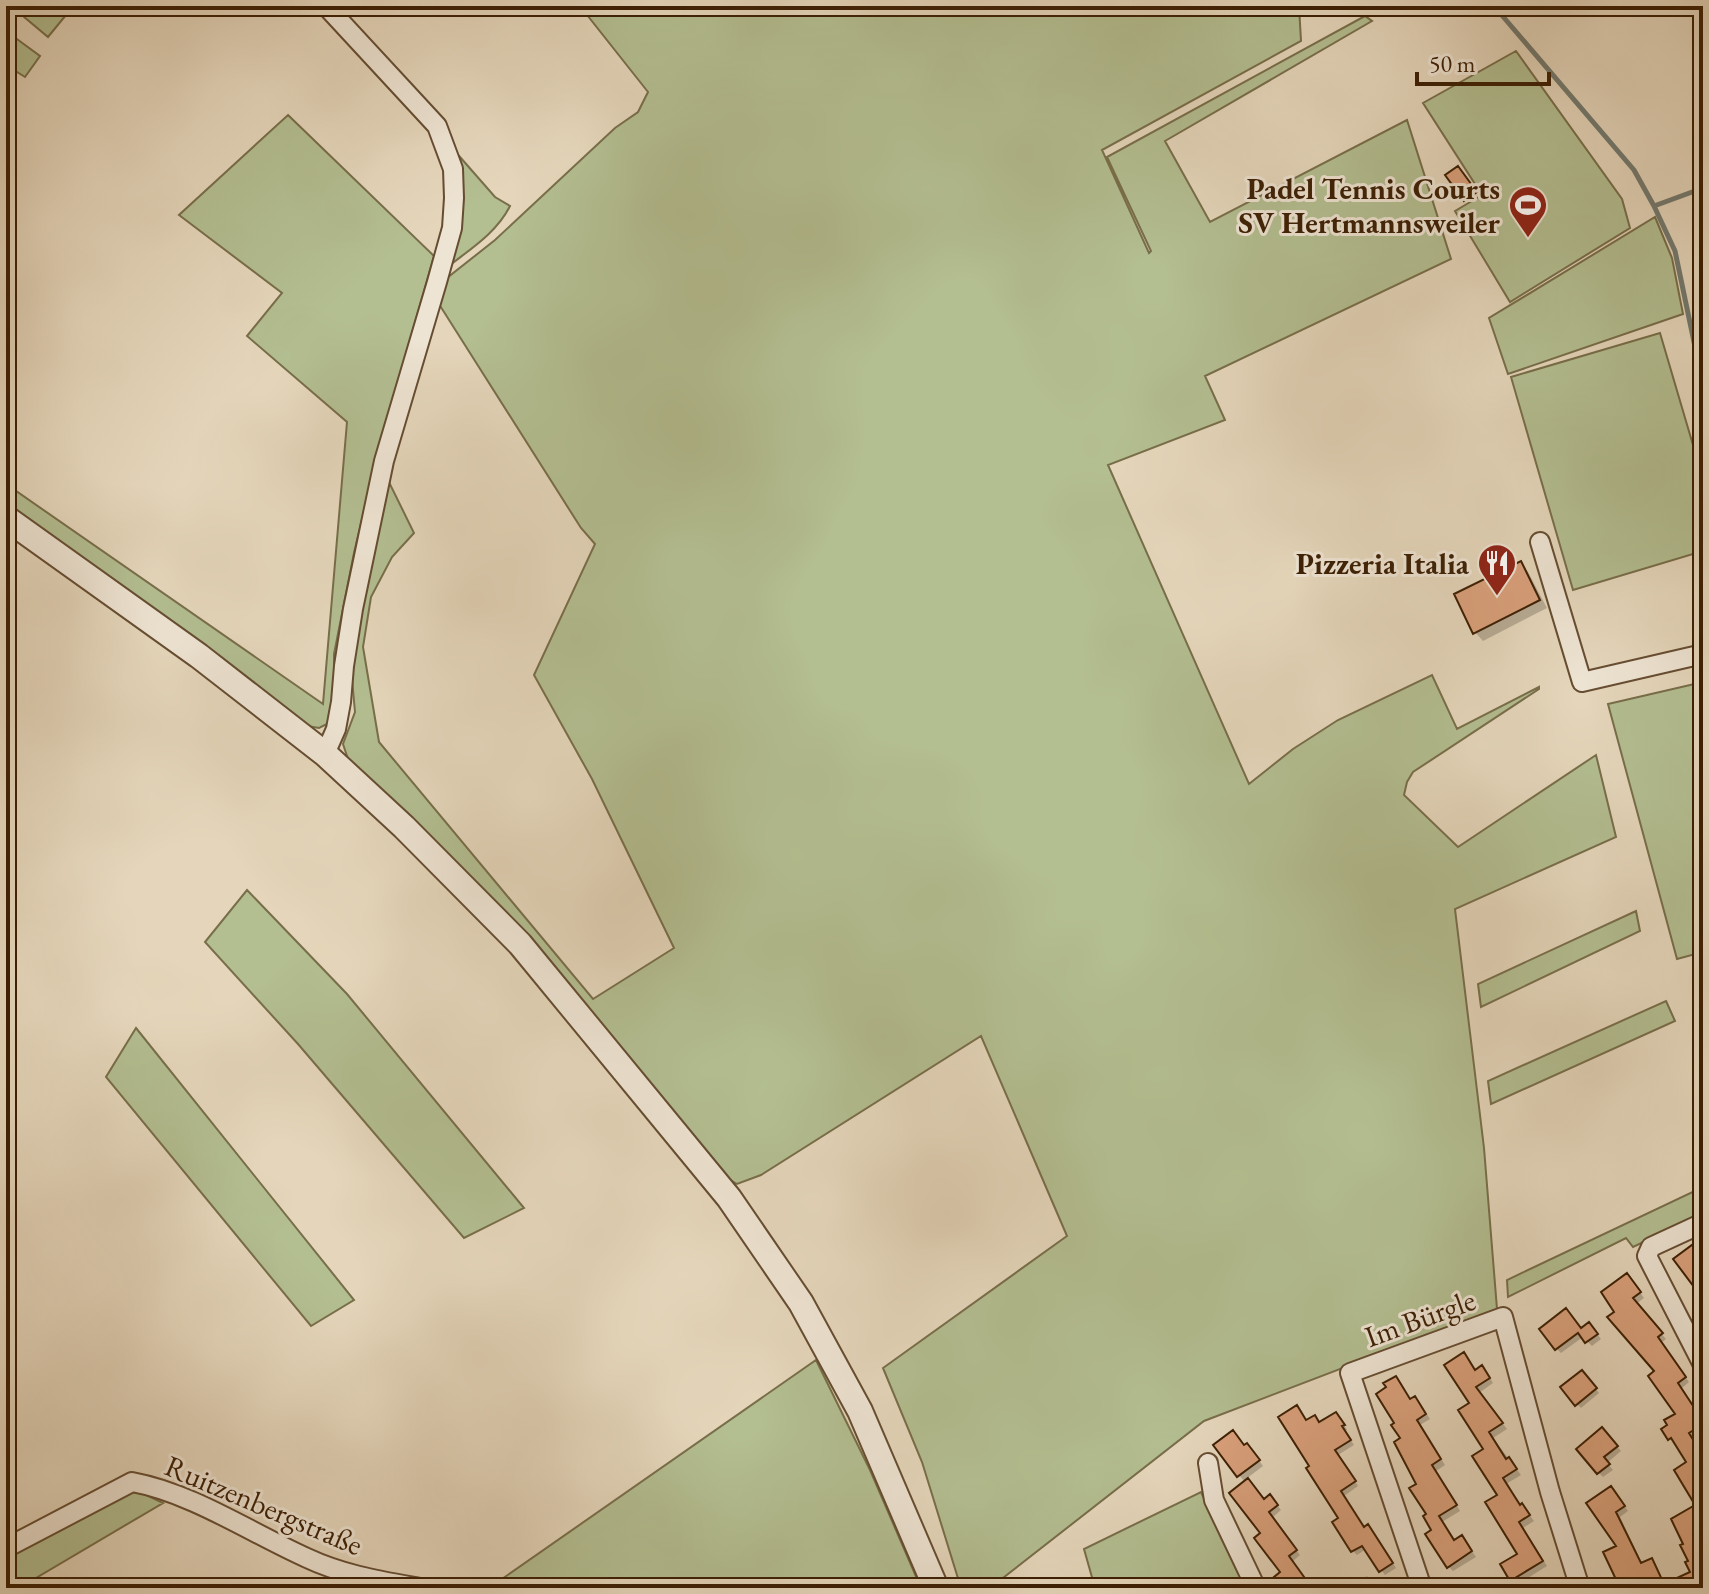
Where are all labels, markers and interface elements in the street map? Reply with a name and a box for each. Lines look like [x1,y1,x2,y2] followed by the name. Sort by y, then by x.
[1417,36,1549,86] scale bar
[1429,48,1476,79] text: 50 m
[1238,169,1501,242] place label: Padel Tennis Courts SV Hertmannsweiler
[1507,184,1549,239] sports icon: Padel Tennis Courts SV Hertmannsweiler
[1476,542,1518,597] restaurant icon: Pizzeria Italia
[1296,544,1470,583] place label: Pizzeria Italia
[1359,1280,1481,1356] street label: Im Bürgle
[159,1446,369,1564] street label: Ruitzenbergstraße

